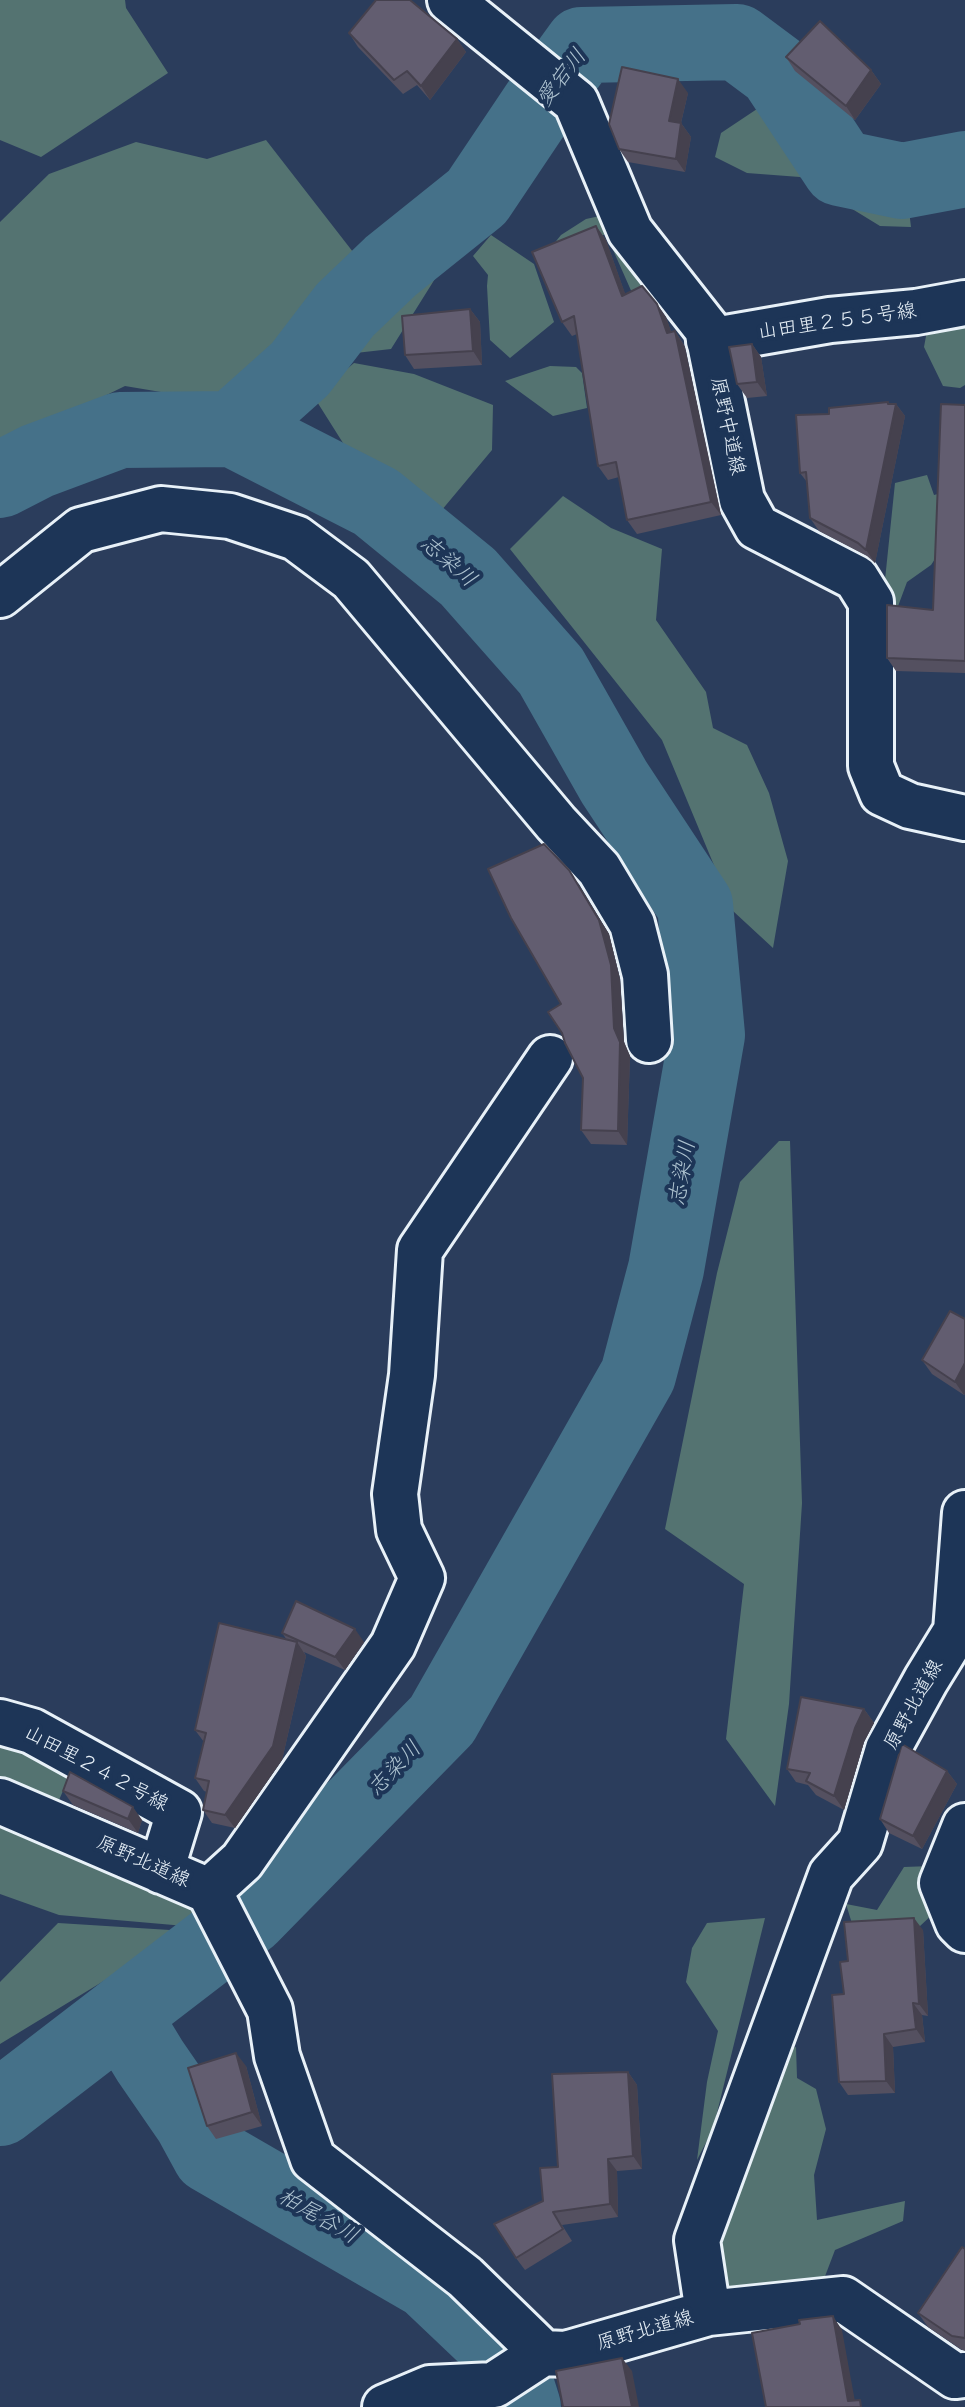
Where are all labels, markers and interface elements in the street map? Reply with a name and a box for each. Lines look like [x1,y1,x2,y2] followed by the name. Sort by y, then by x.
[531,44,593,112] water label: 愛宕川
[756,299,918,345] street label: 山田里２５５号線
[705,375,749,477] street label: 原野中道線
[414,530,482,594] water label: 志染川
[664,1138,702,1208] water label: 志染川
[879,1655,949,1755] street label: 原野北道線
[20,1721,172,1817] street label: 山田里２４２号線
[363,1736,427,1802] water label: 志染川
[92,1831,194,1893] street label: 原野北道線
[273,2184,363,2250] water label: 柏尾谷川
[594,2306,696,2356] street label: 原野北道線

